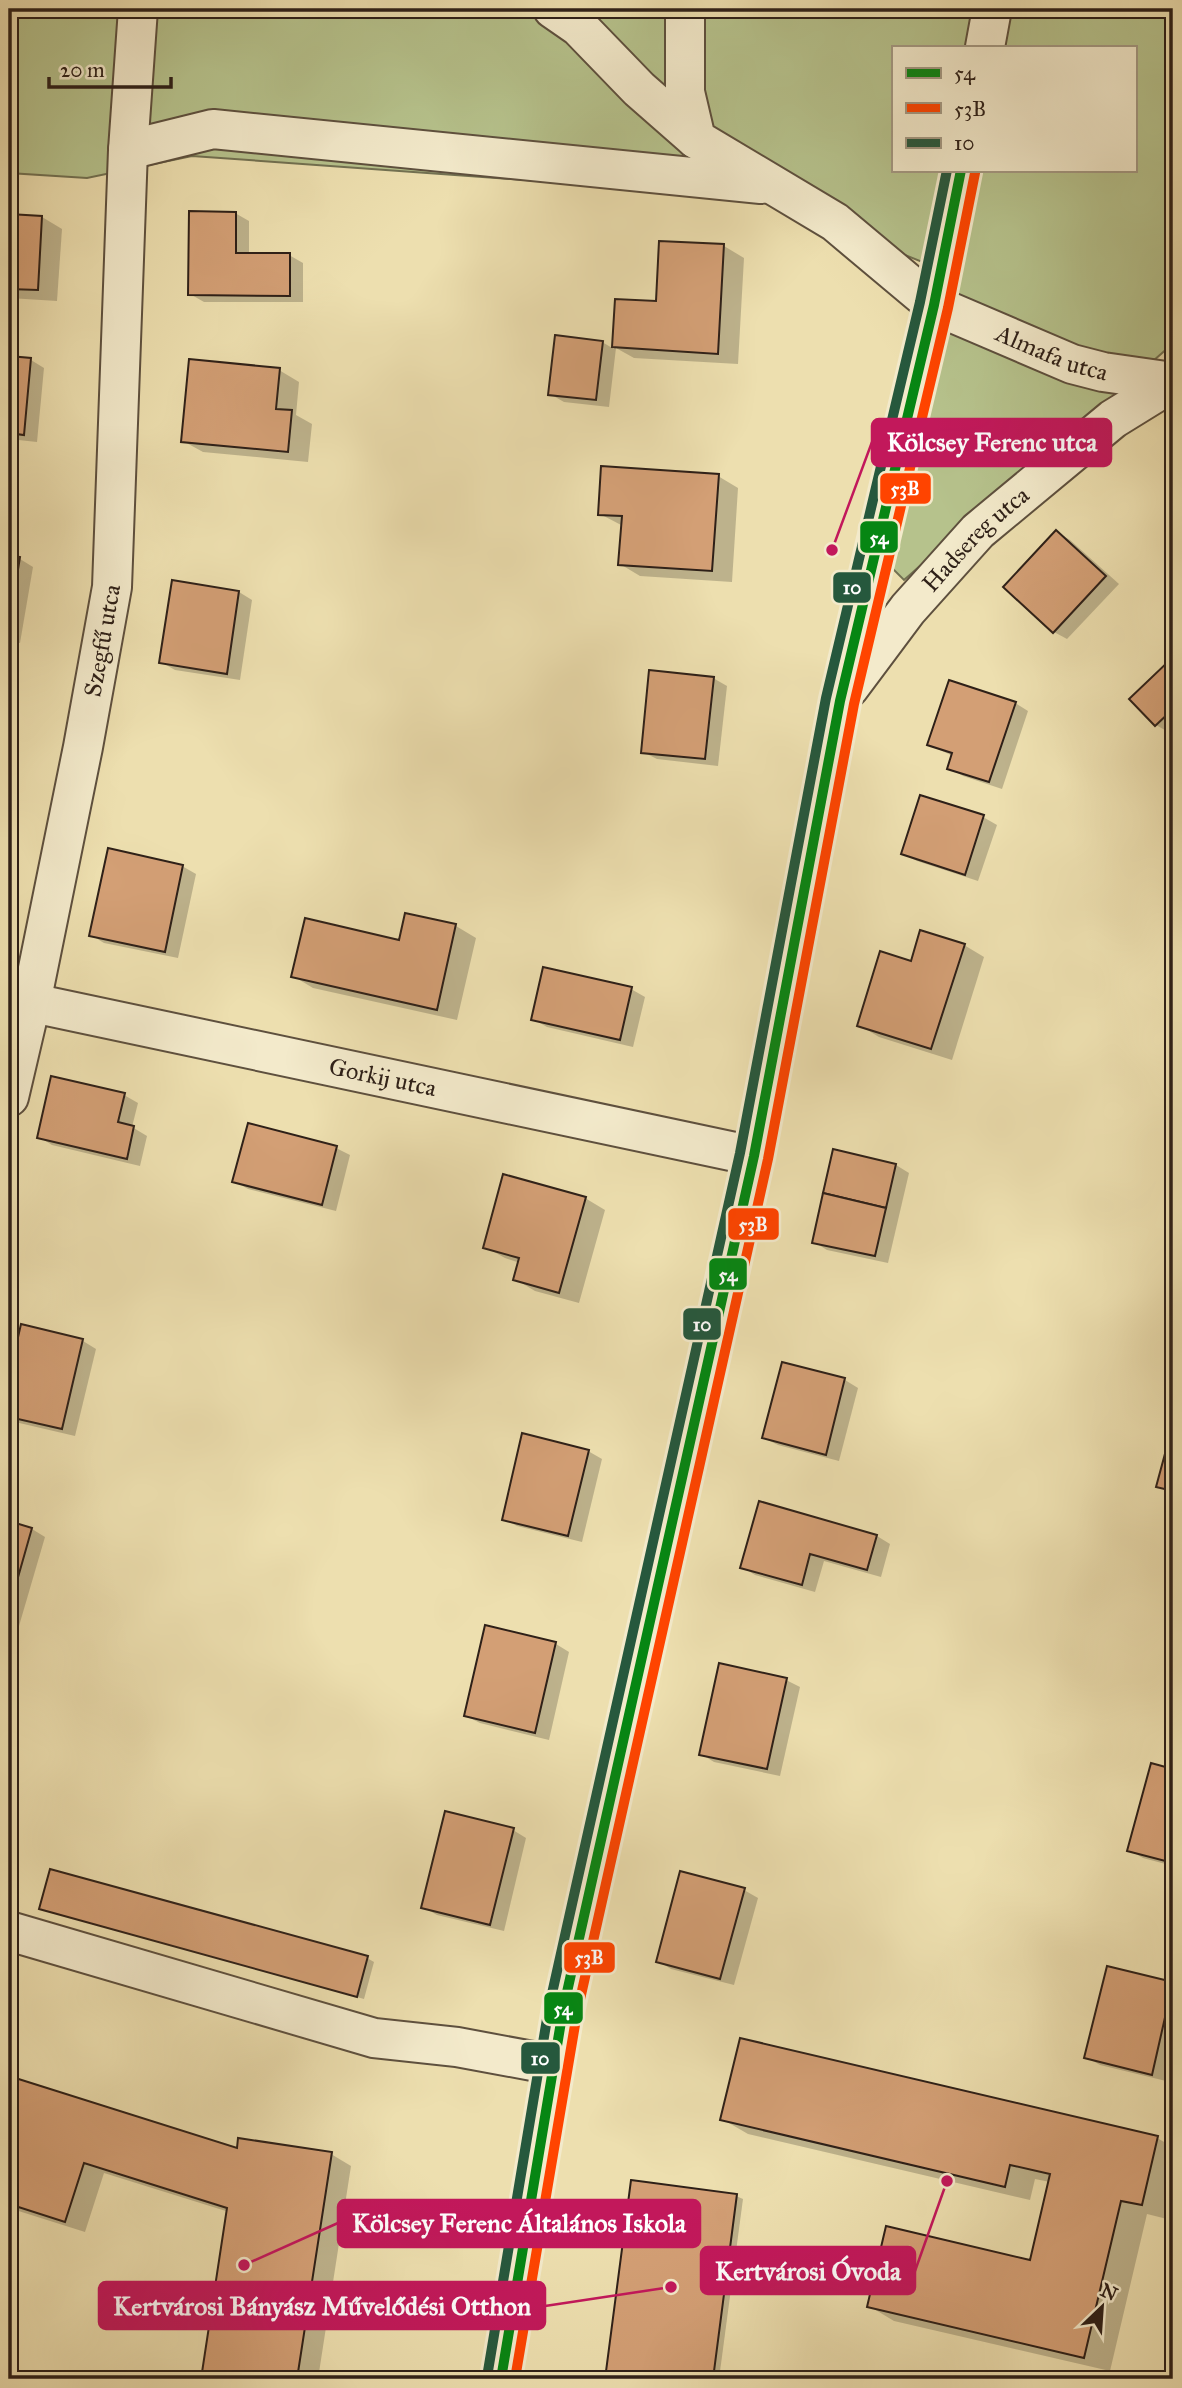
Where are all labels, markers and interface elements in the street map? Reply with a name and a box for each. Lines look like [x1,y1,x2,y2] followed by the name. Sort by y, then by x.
[49,46,172,90] scale bar
[892,46,1136,172] legend
[60,57,105,83] text: 20 m
[954,60,976,86] text: 54
[954,96,986,122] text: 53B
[954,130,974,156] text: 10
[990,318,1112,388] street label: Almafa utca
[872,419,1111,466] callout: Kölcsey Ferenc utca
[887,426,1098,458] text: Kölcsey Ferenc utca
[879,472,932,505] line badge: 53B
[891,477,920,501] text: 53B
[916,479,1036,598] street label: Hadsereg utca
[859,520,899,554] line badge: 54
[870,526,890,550] text: 54
[832,571,872,604] line badge: 10
[843,576,861,599] text: 10
[77,581,127,699] street label: Szegfű utca
[326,1051,440,1103] street label: Gorkij utca
[727,1207,780,1241] line badge: 53B
[739,1213,768,1237] text: 53B
[708,1257,748,1291] line badge: 54
[719,1263,739,1287] text: 54
[682,1307,722,1341] line badge: 10
[693,1313,711,1336] text: 10
[563,1941,616,1974] line badge: 53B
[575,1946,604,1970] text: 53B
[543,1991,584,2025] line badge: 54
[554,1997,574,2021] text: 54
[520,2041,561,2075] line badge: 10
[531,2047,549,2070] text: 10
[338,2200,700,2247] callout: Kölcsey Ferenc Általános Iskola
[352,2207,687,2239] text: Kölcsey Ferenc Általános Iskola
[701,2247,915,2294] callout: Kertvárosi Óvoda
[715,2255,902,2287] text: Kertvárosi Óvoda
[1066,2272,1136,2342] north arrow
[1097,2278,1121,2306] text: N
[99,2282,545,2329] callout: Kertvárosi Bányász Művelődési Otthon
[113,2290,531,2322] text: Kertvárosi Bányász Művelődési Otthon

